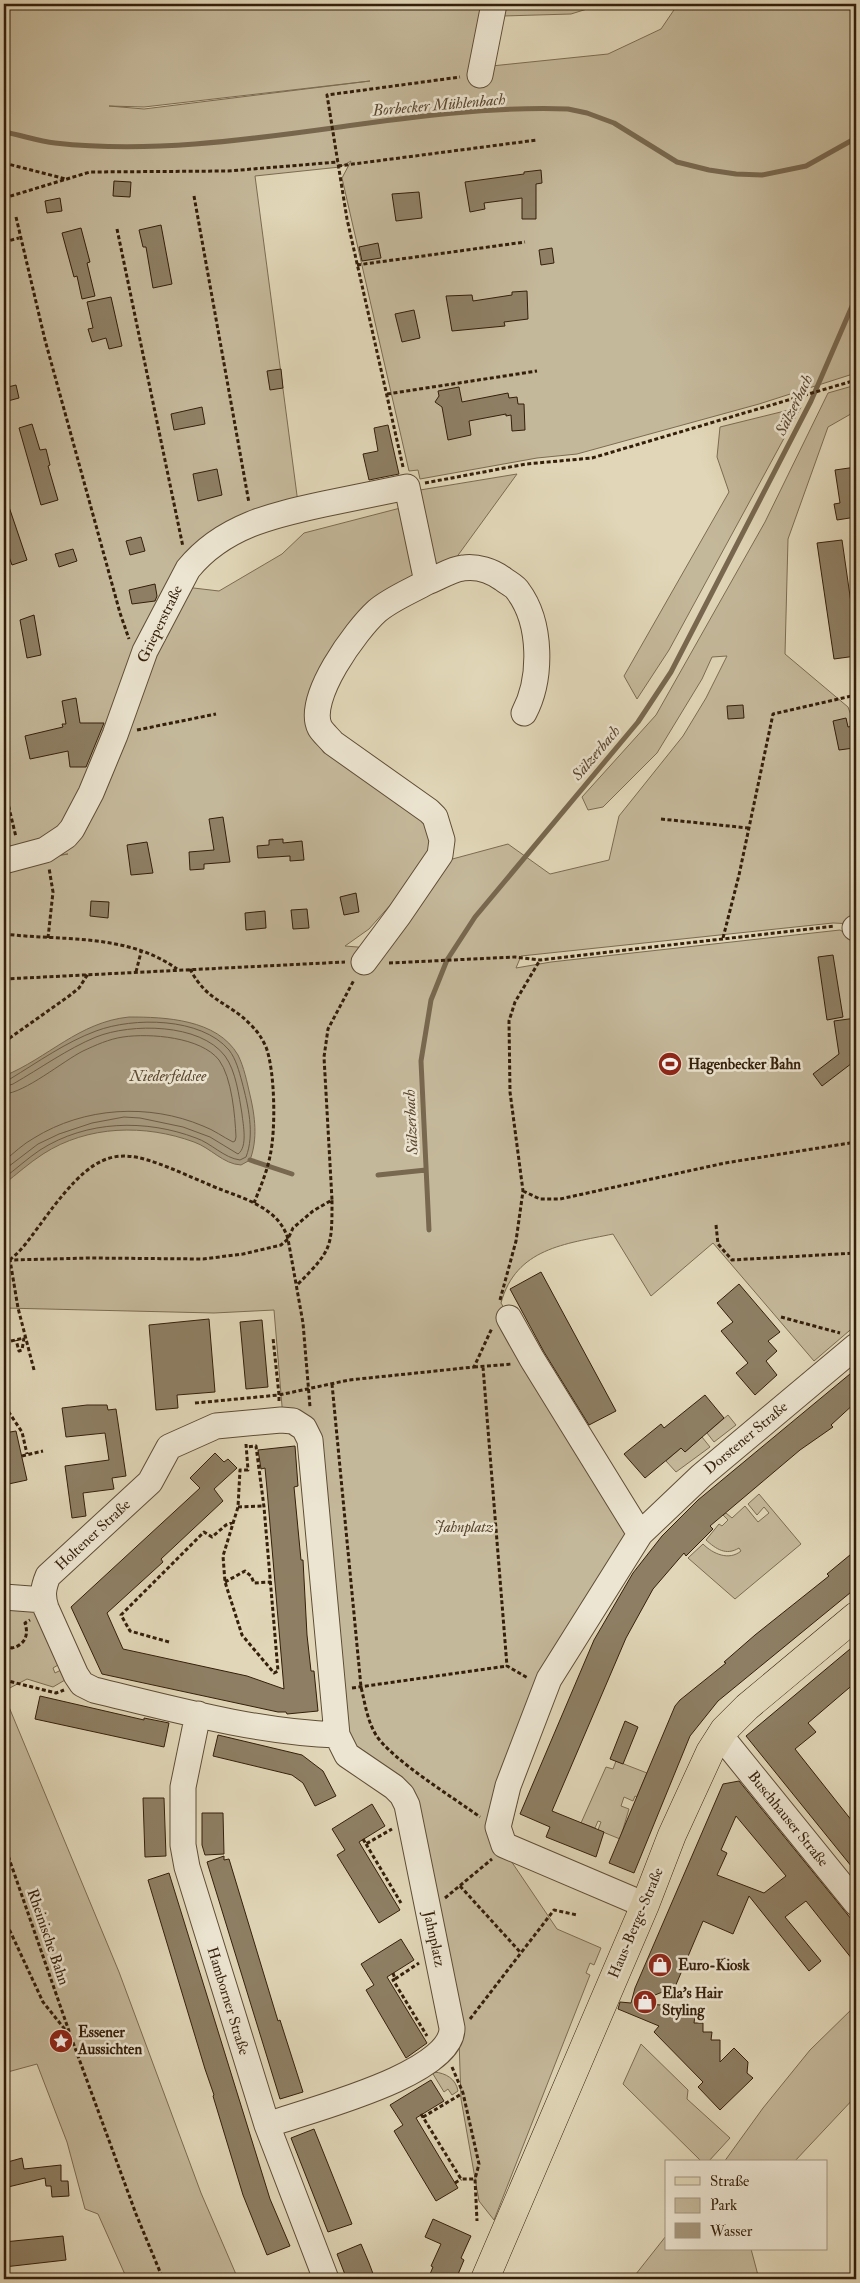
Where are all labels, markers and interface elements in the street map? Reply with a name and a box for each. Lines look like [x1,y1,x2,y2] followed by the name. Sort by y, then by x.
[371,89,506,121] water label: Borbecker Mühlenbach
[770,371,817,440] water label: Sälzerbach
[133,582,188,666] street label: Grieperstraße
[567,722,625,785] water label: Sälzerbach
[657,1051,683,1077] sports icon: Hagenbecker Bahn
[688,1055,801,1075] place label: Hagenbecker Bahn
[129,1066,207,1086] water label: Niederfeldsee
[399,1089,423,1156] water label: Sälzerbach
[700,1397,792,1479] street label: Dorstener Straße
[51,1495,135,1575] street label: Holtener Straße
[434,1518,494,1537] park label: Jahnplatz
[744,1767,832,1871] street label: Buschhauser Straße
[604,1865,668,1981] street label: Haus-Berge-Straße
[23,1886,73,1988] street label: Rheinische Bahn
[418,1908,449,1969] street label: Jahnplatz
[203,1945,253,2057] street label: Hamborner Straße
[647,1952,673,1978] shop icon: Euro-Kiosk
[678,1956,750,1975] place label: Euro-Kiosk
[662,1984,723,2021] place label: Ela's Hair Styling
[632,1989,658,2015] shop icon: Ela's Hair Styling
[77,2023,142,2059] place label: Essener Aussichten
[48,2028,74,2054] place icon: Essener Aussichten
[665,2160,828,2250] legend
[710,2172,749,2191] text: Straße
[710,2196,737,2215] text: Park
[709,2222,753,2241] text: Wasser

